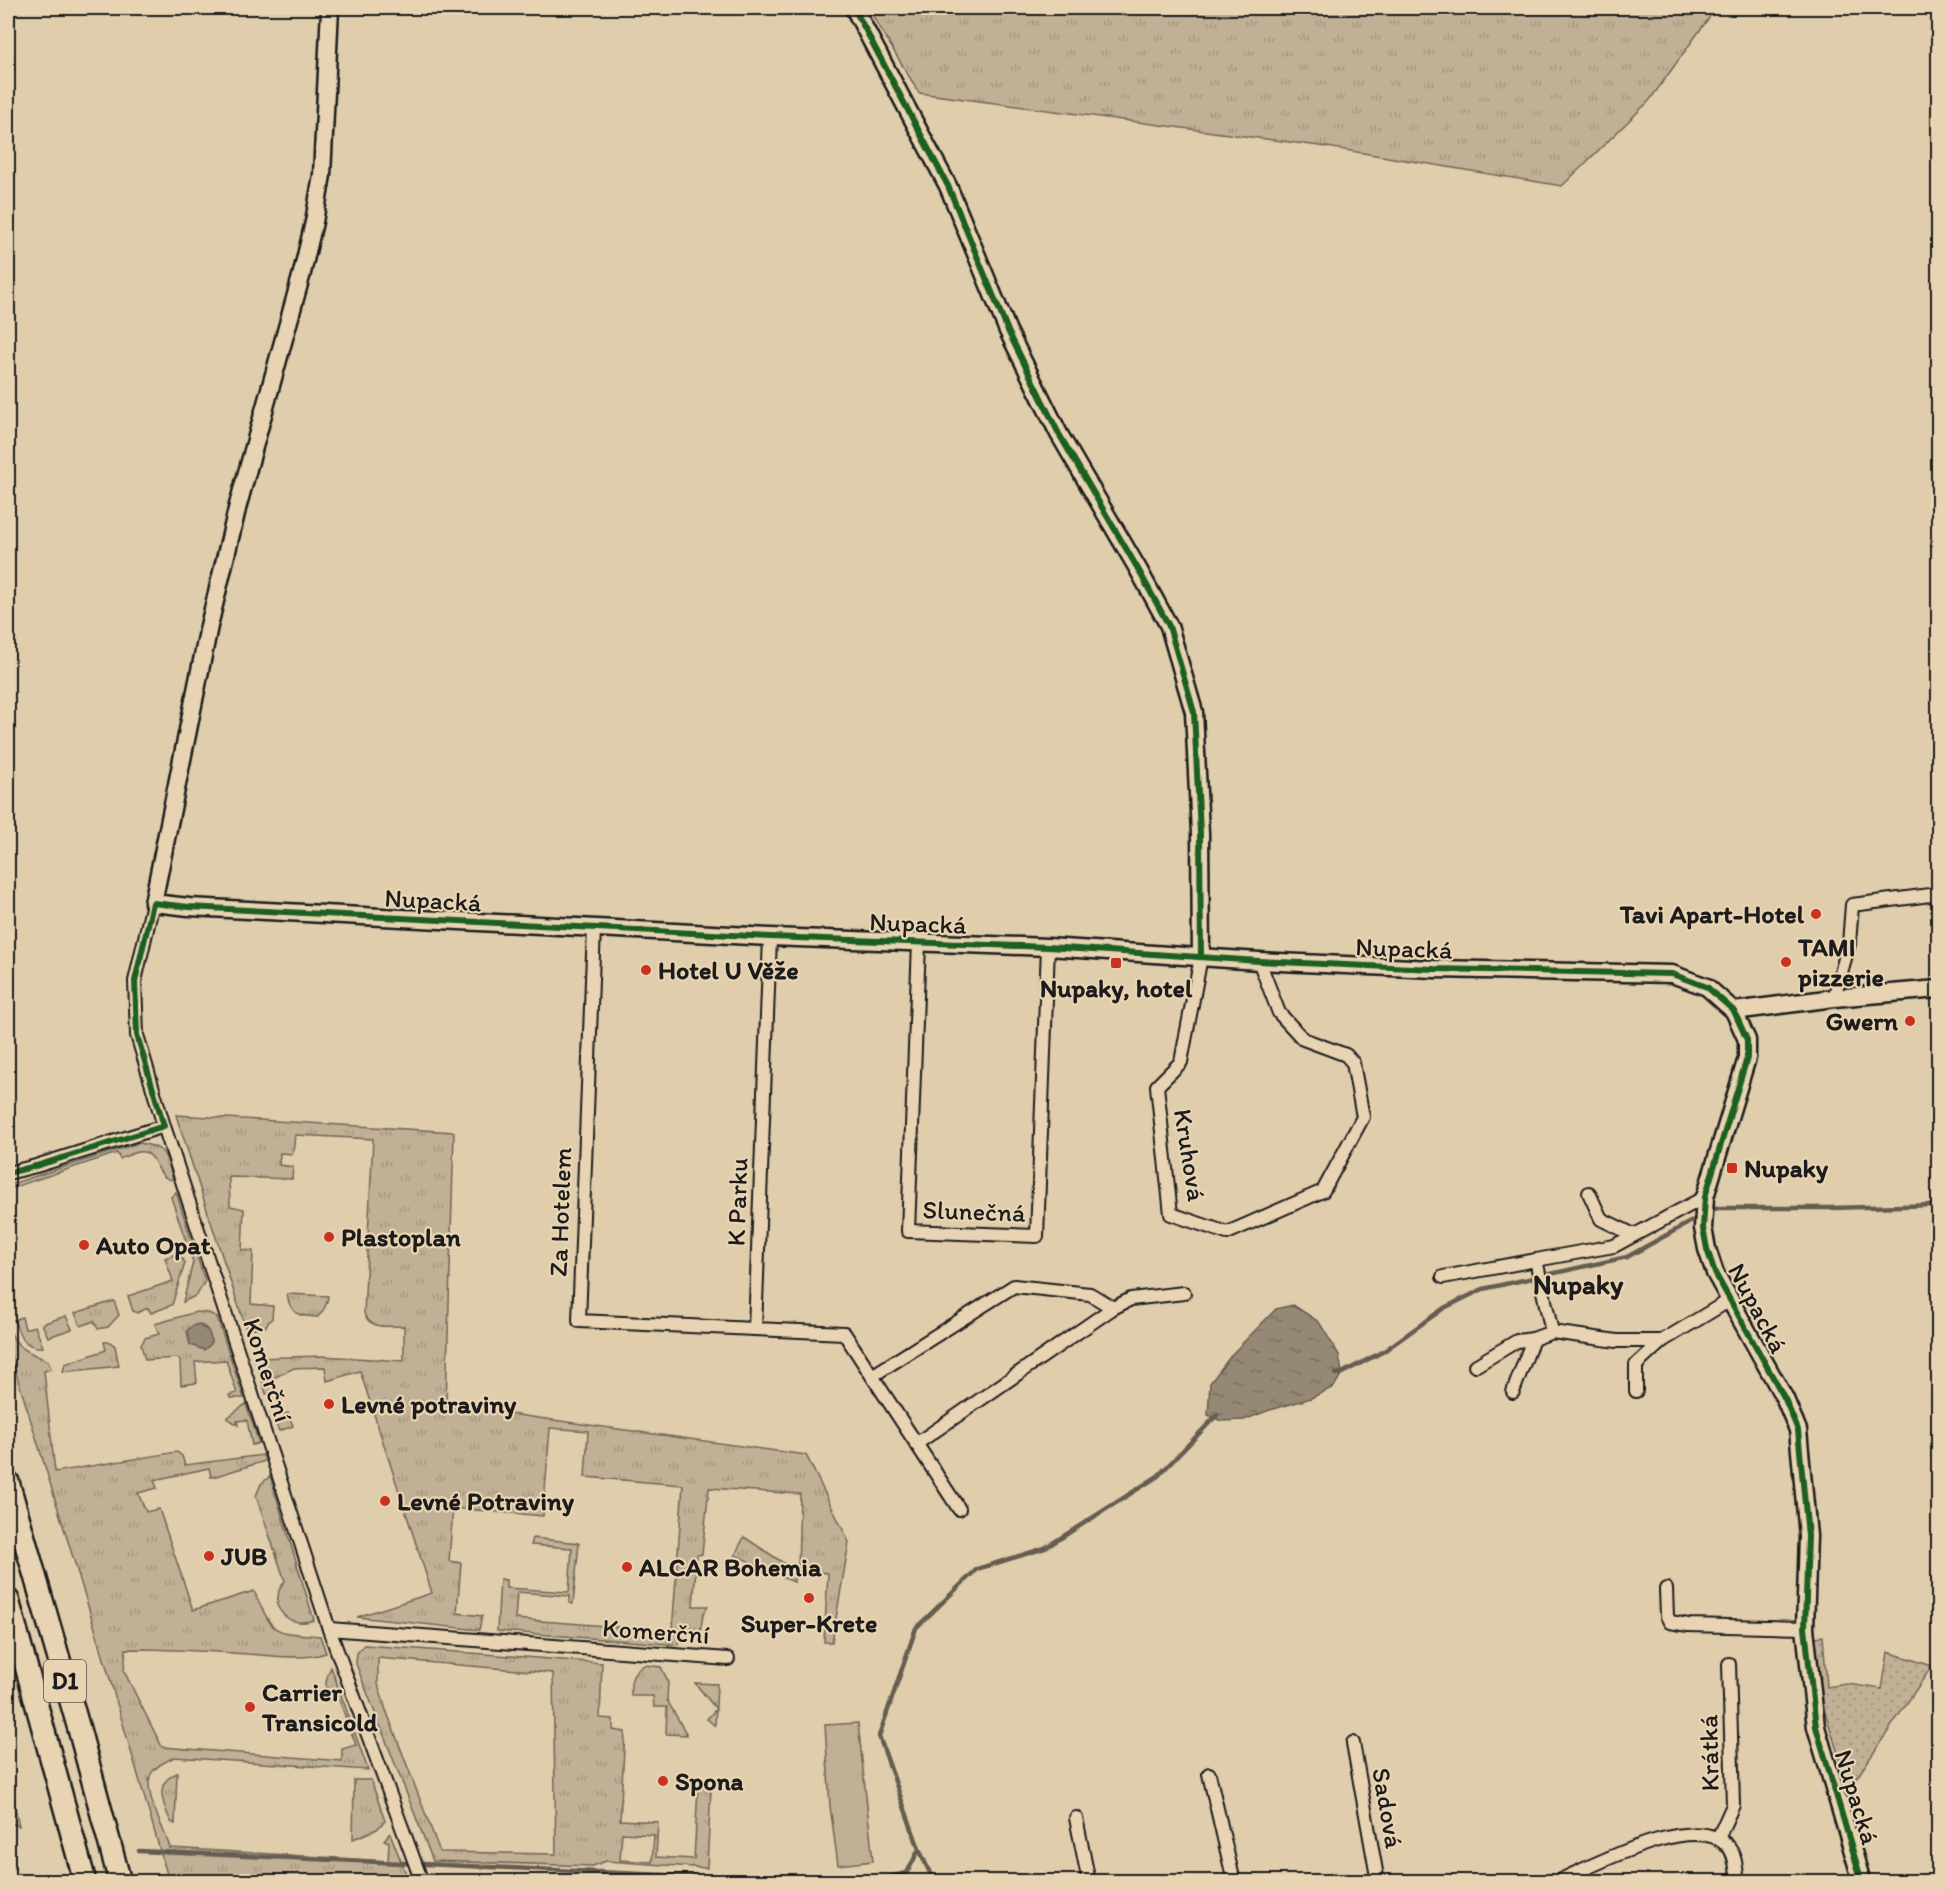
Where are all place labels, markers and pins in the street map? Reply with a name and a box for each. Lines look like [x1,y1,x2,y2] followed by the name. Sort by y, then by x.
[1619,898,1805,930] place label: Tavi Apart-Hotel
[1809,907,1823,921] marker: Tavi Apart-Hotel
[1797,931,1884,993] place label: TAMI pizzerie
[658,954,799,986] place label: Hotel U Věže
[1779,955,1793,969] marker: TAMI pizzerie
[1109,956,1123,970] marker: Nupaky, hotel
[639,963,653,977] marker: Hotel U Věže
[1040,972,1193,1004] place label: Nupaky, hotel
[1825,1005,1898,1037] place label: Gwern
[1903,1014,1917,1028] marker: Gwern
[1744,1152,1829,1184] place label: Nupaky
[1725,1161,1739,1175] marker: Nupaky
[341,1221,461,1253] place label: Plastoplan
[95,1229,211,1261] place label: Auto Opat
[322,1230,336,1244] marker: Plastoplan
[77,1238,91,1252] marker: Auto Opat
[341,1388,517,1420] place label: Levné potraviny
[322,1397,336,1411] marker: Levné potraviny
[397,1485,575,1517] place label: Levné Potraviny
[378,1494,392,1508] marker: Levné Potraviny
[220,1540,267,1572] place label: JUB
[202,1549,216,1563] marker: JUB
[638,1551,822,1583] place label: ALCAR Bohemia
[620,1560,634,1574] marker: ALCAR Bohemia
[802,1591,816,1605] marker: Super-Krete
[741,1607,877,1639] place label: Super-Krete
[261,1676,379,1738] place label: Carrier Transicold
[243,1700,257,1714] marker: Carrier Transicold
[675,1765,744,1797] place label: Spona
[656,1774,670,1788] marker: Spona

